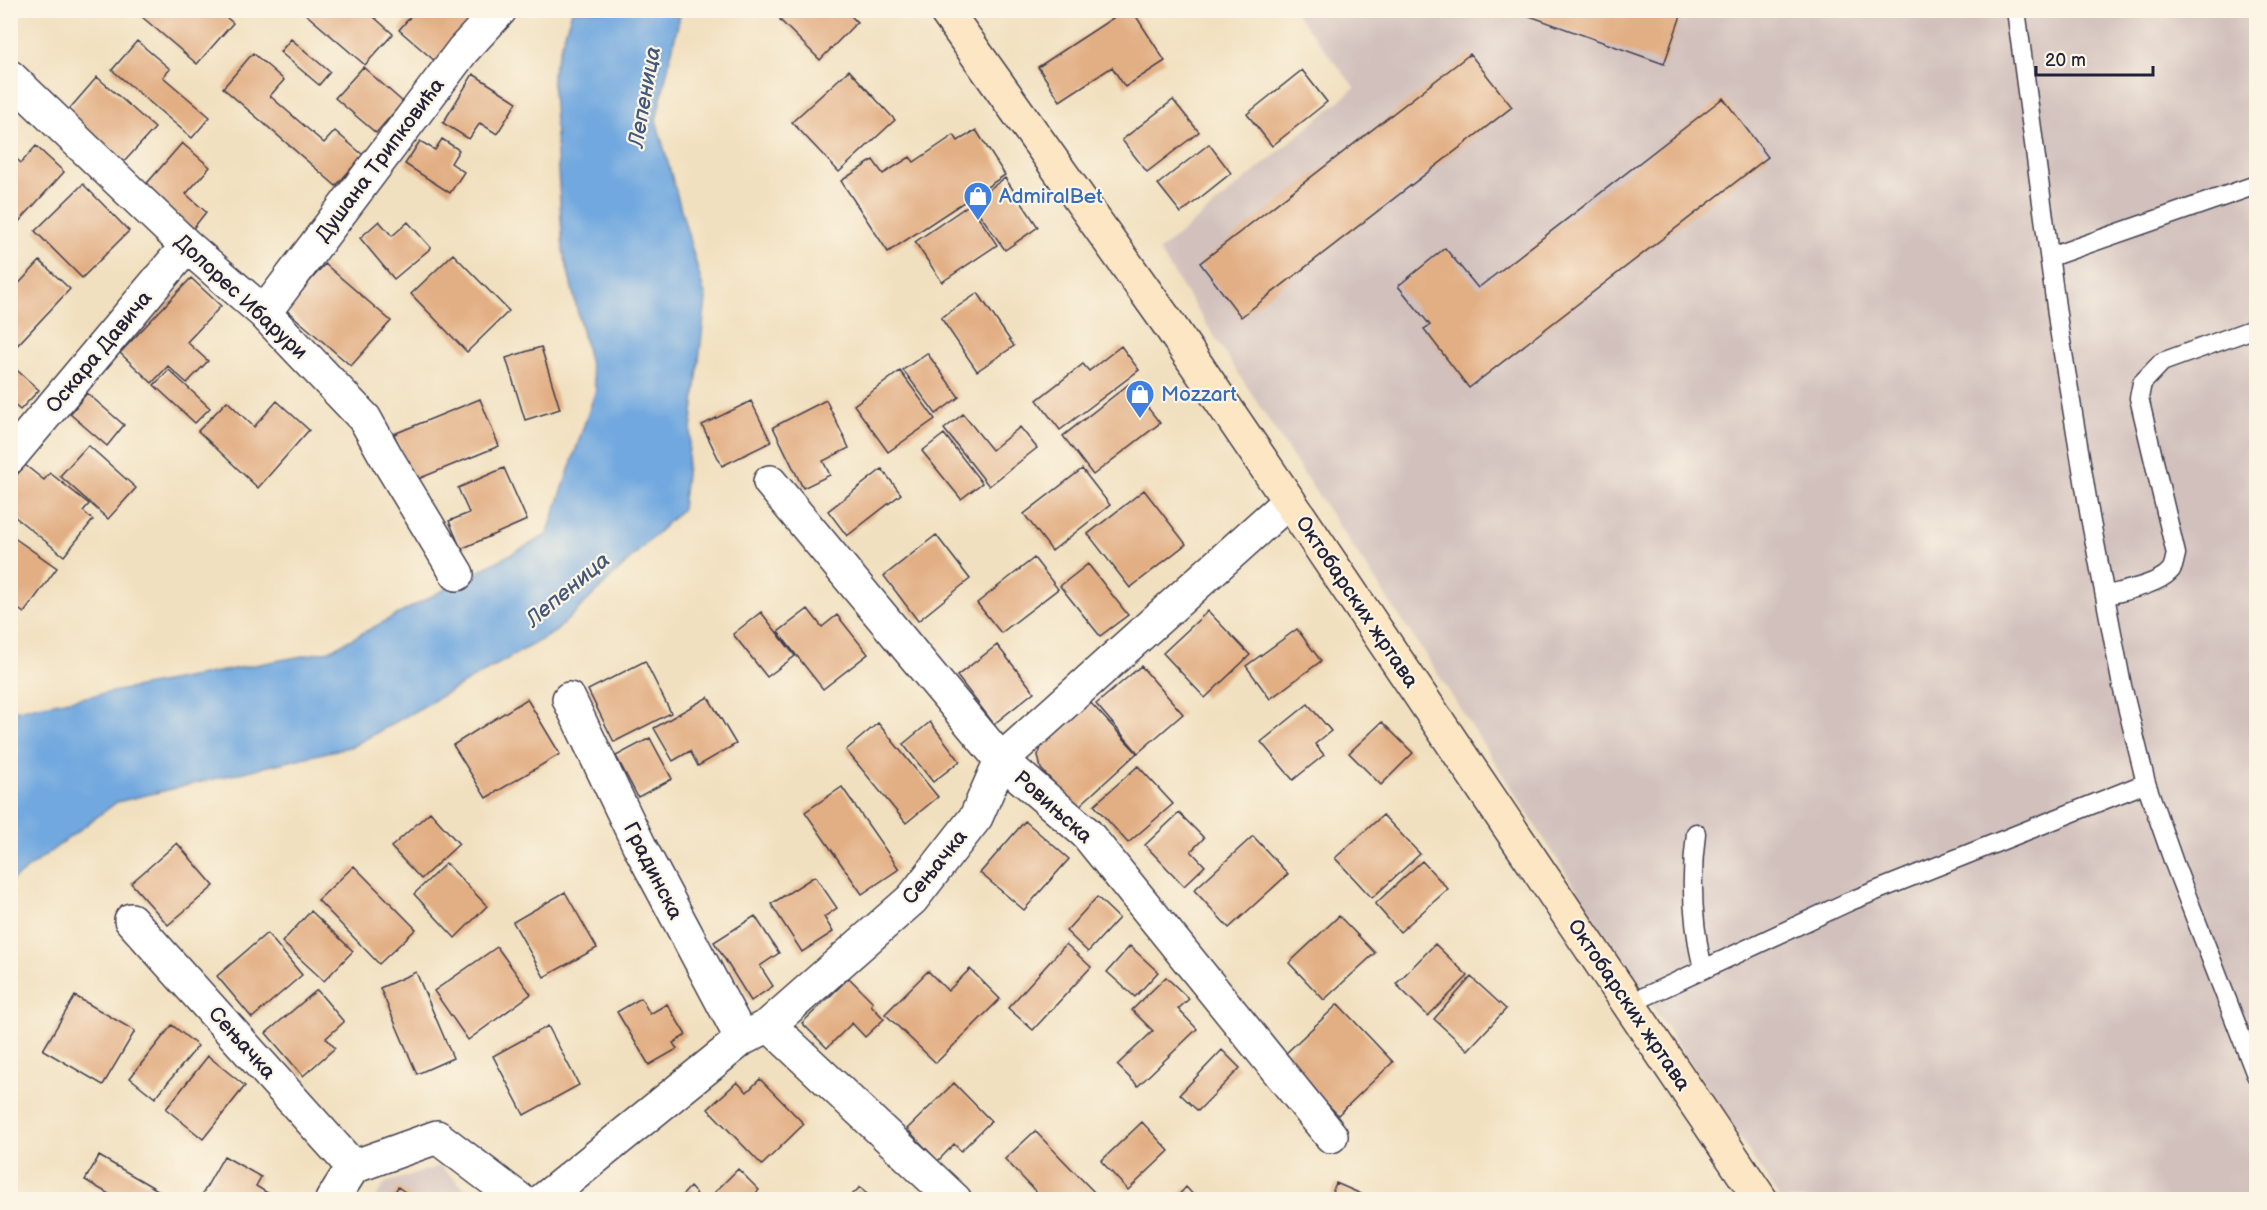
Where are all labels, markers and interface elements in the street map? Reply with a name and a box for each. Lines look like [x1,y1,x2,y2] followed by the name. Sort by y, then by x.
[2036,39,2153,77] scale bar
[623,44,667,152] water label: Лепеница
[2045,50,2086,71] text: 20 m
[310,73,450,247] street label: Душана Трипковића
[962,180,994,222] shop icon: AdmiralBet
[999,184,1103,209] place label: AdmiralBet
[169,229,313,365] street label: Долорес Ибарури
[41,285,158,418] street label: Оскара Давича
[1124,378,1156,420] shop icon: Mozzart
[1161,382,1237,407] place label: Mozzart
[1290,511,1424,693] street label: Октобарских жртава
[519,547,616,634] water label: Лепеница
[1009,765,1098,849] street label: Ровињска
[618,818,688,924] street label: Градинска
[897,824,973,909] street label: Сењачка
[1562,914,1696,1096] street label: Октобарских жртава
[203,1002,281,1085] street label: Сењачка

